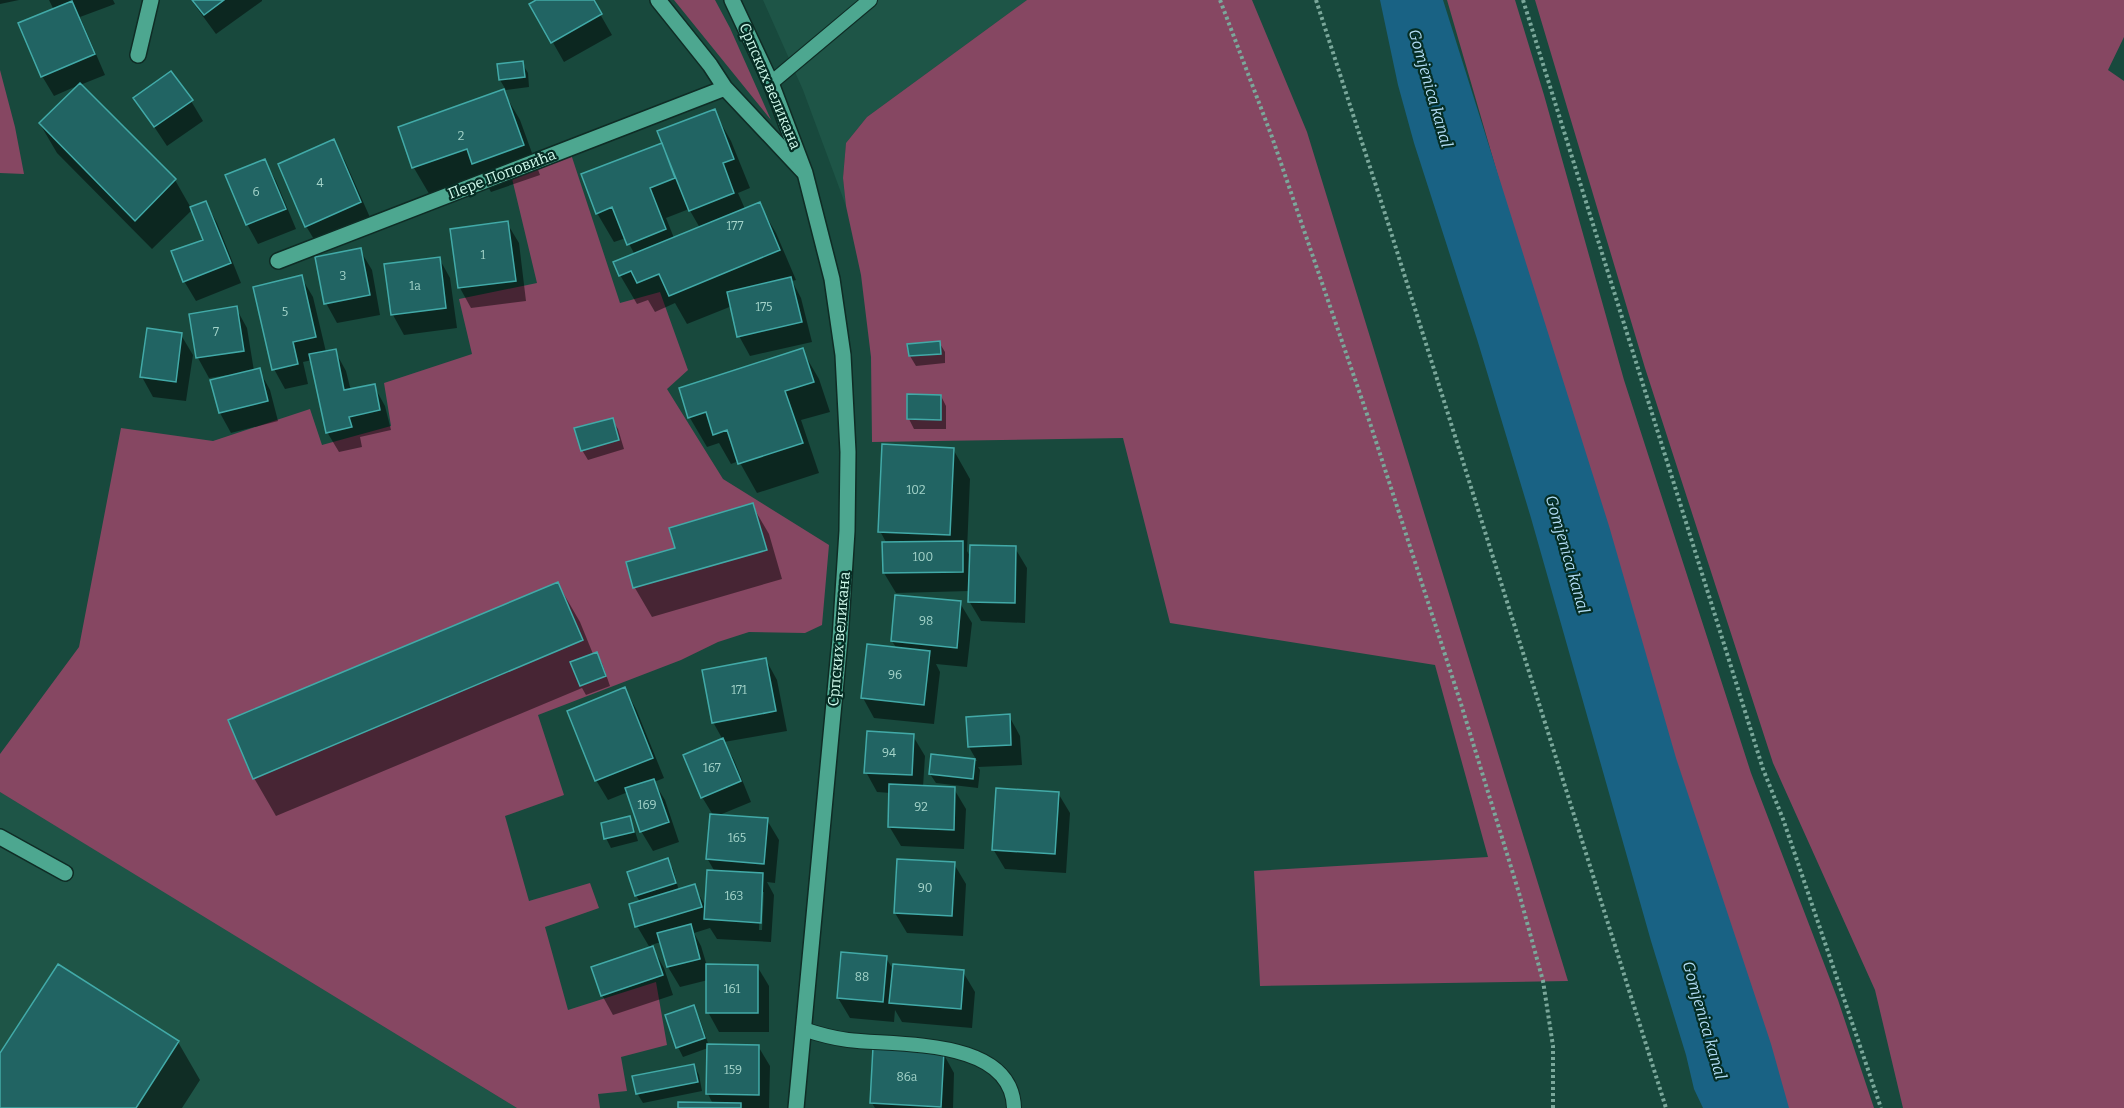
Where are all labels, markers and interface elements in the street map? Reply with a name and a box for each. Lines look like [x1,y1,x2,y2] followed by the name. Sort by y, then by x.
[735,20,805,152] street label: Српских великана
[1405,27,1456,150] water label: Gomjenica kanal
[458,129,464,143] house number: 2
[446,145,558,203] street label: Пере Поповића
[316,176,324,190] house number: 4
[252,185,260,199] house number: 6
[727,219,743,233] house number: 177
[481,248,486,262] house number: 1
[340,269,347,283] house number: 3
[409,279,421,293] house number: 1a
[756,300,772,314] house number: 175
[282,305,288,319] house number: 5
[213,325,219,339] house number: 7
[906,483,926,497] house number: 102
[1542,493,1593,616] water label: Gomjenica kanal
[913,550,933,564] house number: 100
[824,571,854,707] street label: Српских великана
[919,614,933,628] house number: 98
[888,668,902,682] house number: 96
[731,683,747,697] house number: 171
[882,746,896,760] house number: 94
[703,761,721,775] house number: 167
[638,798,656,812] house number: 169
[914,800,928,814] house number: 92
[728,831,746,845] house number: 165
[918,881,932,895] house number: 90
[725,889,743,903] house number: 163
[1679,959,1730,1082] water label: Gomjenica kanal
[855,970,869,984] house number: 88
[724,982,740,996] house number: 161
[724,1063,742,1077] house number: 159
[897,1070,918,1084] house number: 86a

